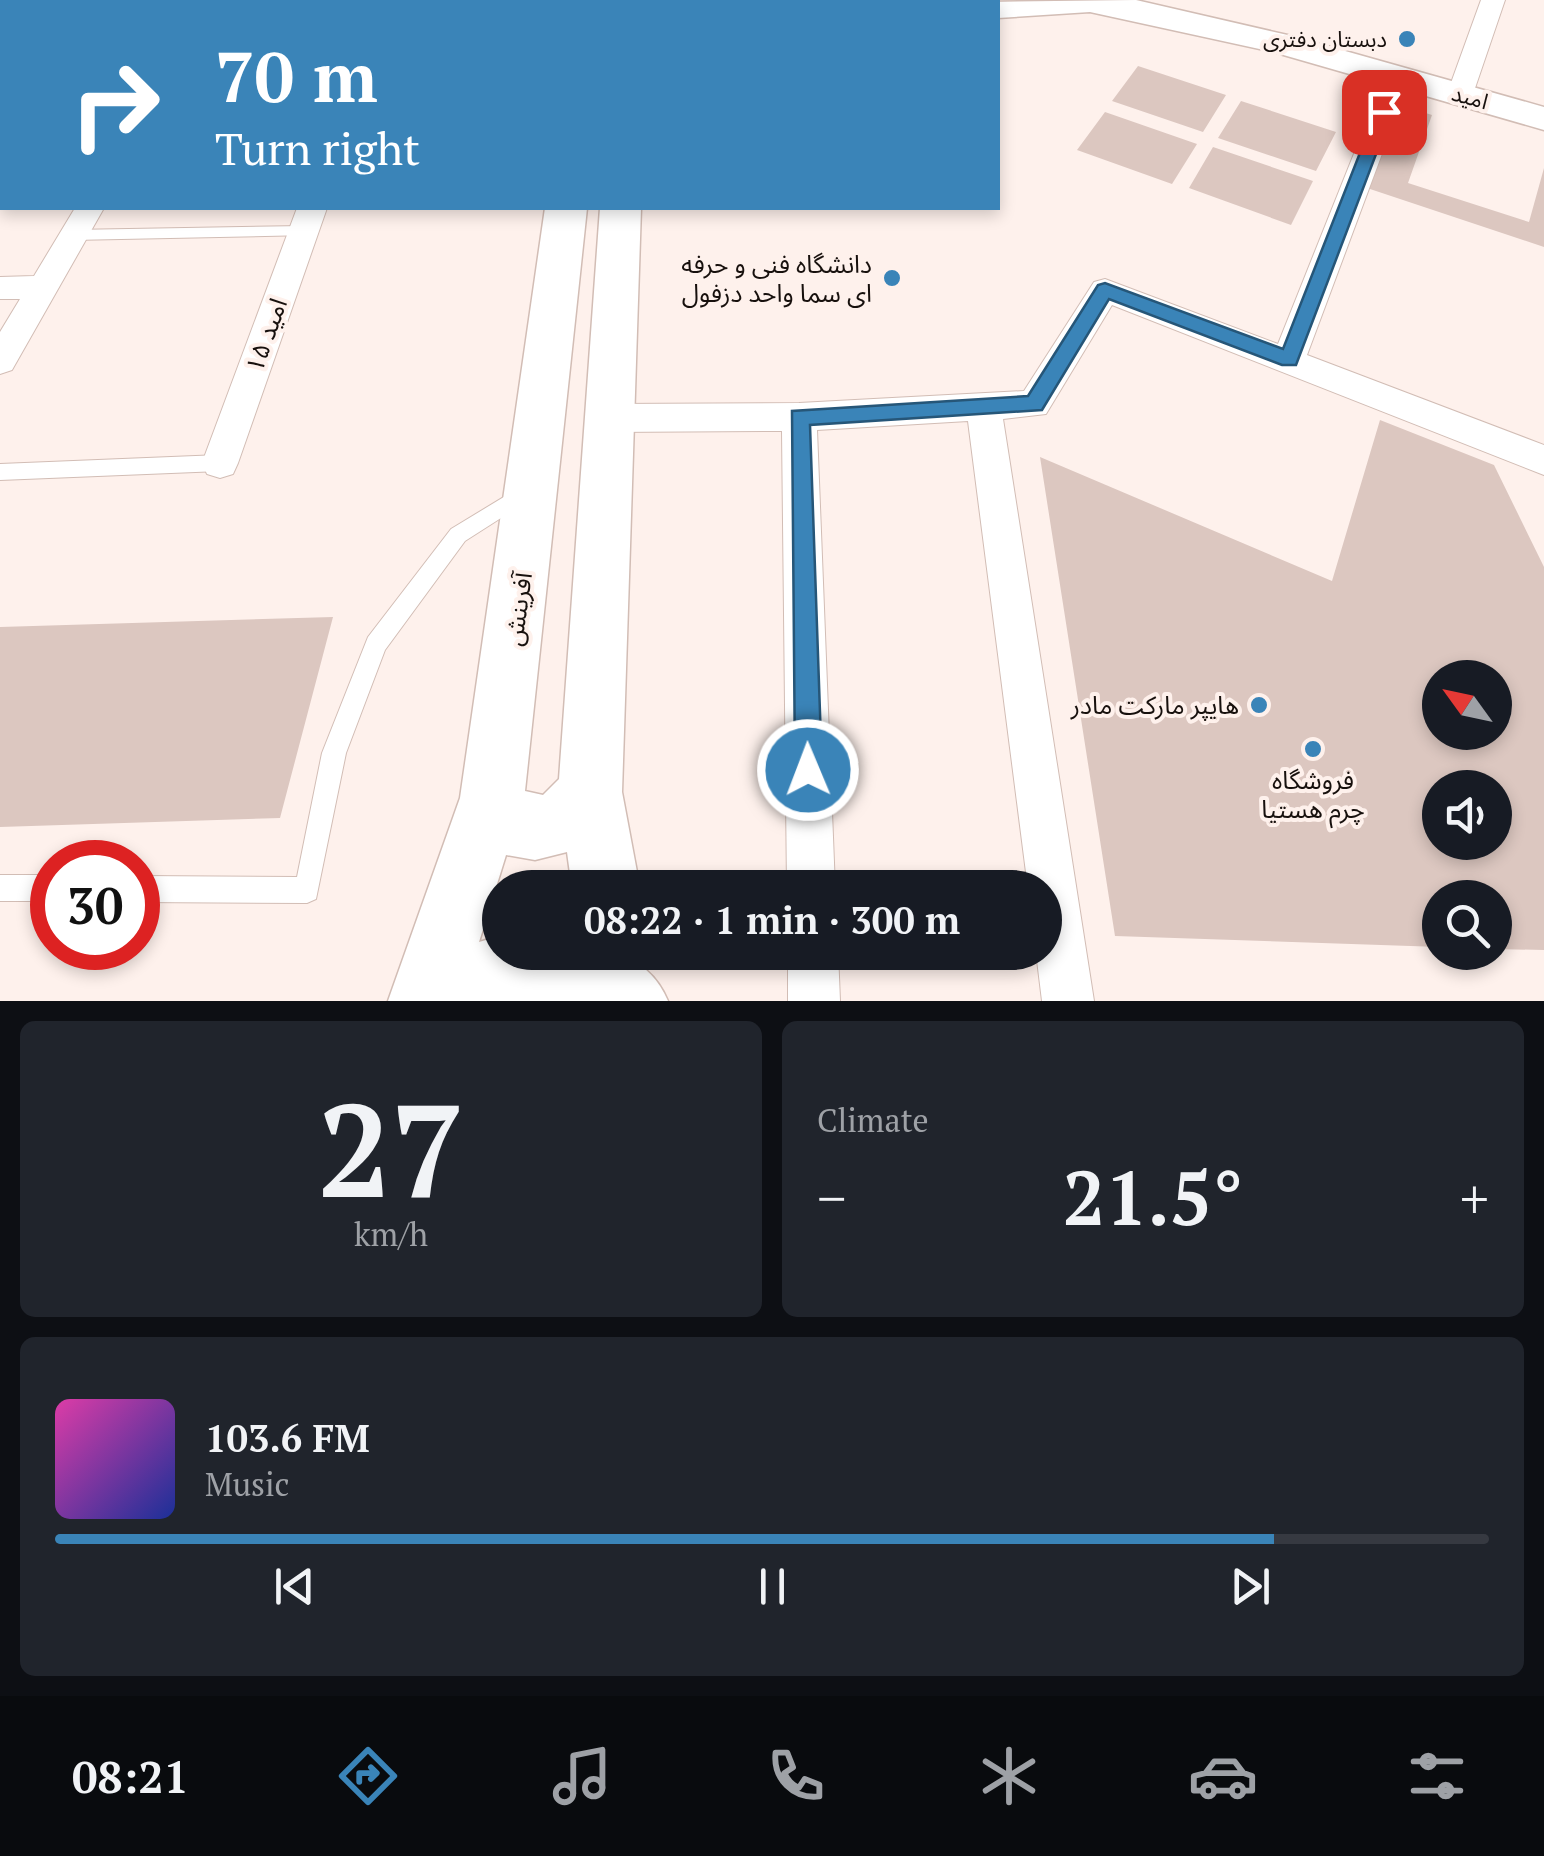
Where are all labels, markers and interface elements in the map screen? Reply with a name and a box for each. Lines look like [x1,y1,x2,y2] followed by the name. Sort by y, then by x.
[1263,24,1387,53] place label: دبستان دفتری
[1396,28,1418,50] marker: دبستان دفتری
[215,29,378,122] text: 70 m
[50,40,180,170] icon: right
[1342,70,1427,155] pin
[1449,78,1492,116] street label: امید
[1357,85,1412,140] icon: arrive
[215,118,420,178] text: Turn right
[681,247,872,309] place label: دانشگاه فنی و حرفه ای سما واحد دزفول
[881,267,903,289] marker: دانشگاه فنی و حرفه ای سما واحد دزفول
[237,293,294,376] street label: امید ۱۵
[496,568,539,648] street label: آفرینش
[1422,660,1512,750] north arrow
[1422,660,1512,970] map controls
[1070,688,1239,721] place label: هایپر مارکت مادر
[1248,694,1270,716] marker: هایپر مارکت مادر
[756,718,860,822] position arrow
[1302,738,1324,760] marker: فروشگاه چرم هستیا
[1261,763,1365,829] place label: فروشگاه چرم هستیا
[1422,770,1512,860] button: sound
[30,840,160,970] speed limit sign: 30
[1422,880,1512,970] button: search
[584,895,960,945] text: 08:22 · 1 min · 300 m
[318,1062,464,1234] text: 27
[817,1099,929,1141] text: Climate
[1063,1147,1243,1246] text: 21.5°
[817,1161,846,1234] text: −
[1460,1161,1489,1234] text: +
[354,1213,428,1255] text: km/h
[205,1413,370,1463] text: 103.6 FM
[205,1463,290,1505] text: Music
[267,1559,322,1614] icon: previous
[745,1559,800,1614] icon: pause
[1223,1559,1278,1614] icon: next
[333,1741,403,1811] icon: directions
[547,1741,617,1811] icon: music
[761,1741,831,1811] icon: phone
[974,1741,1044,1811] icon: climate
[1188,1741,1258,1811] icon: car
[1402,1741,1472,1811] icon: filters
[72,1746,189,1806] text: 08:21

